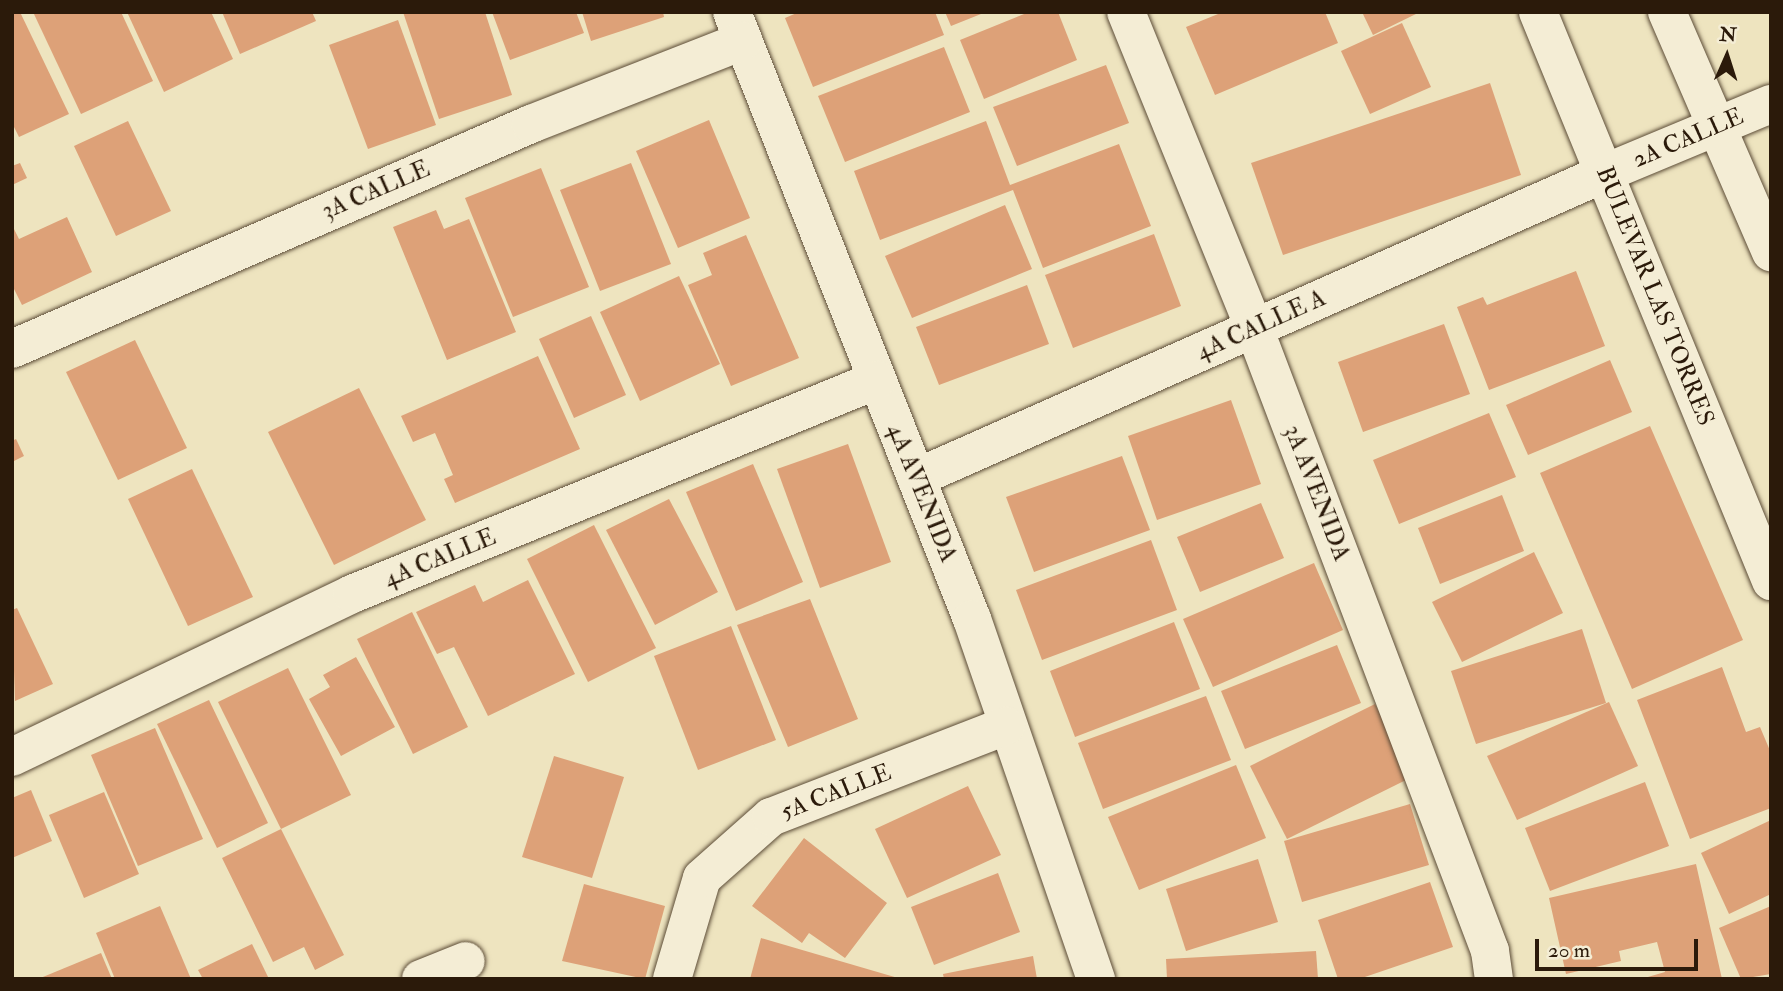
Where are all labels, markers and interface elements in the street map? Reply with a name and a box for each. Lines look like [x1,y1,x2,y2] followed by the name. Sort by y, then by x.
[1692,21,1762,91] north arrow
[1719,23,1737,47] text: N
[1628,102,1748,174] street label: 2A CALLE
[318,154,434,226] street label: 3A CALLE
[1590,162,1720,430] street label: BULEVAR LAS TORRES
[1192,284,1330,366] street label: 4A CALLE A
[881,420,963,566] street label: 4A AVENIDA
[1278,421,1356,565] street label: 3A AVENIDA
[380,523,500,593] street label: 4A CALLE
[777,758,895,826] street label: 5A CALLE
[1538,925,1701,969] scale bar
[1548,937,1590,964] text: 20 m

